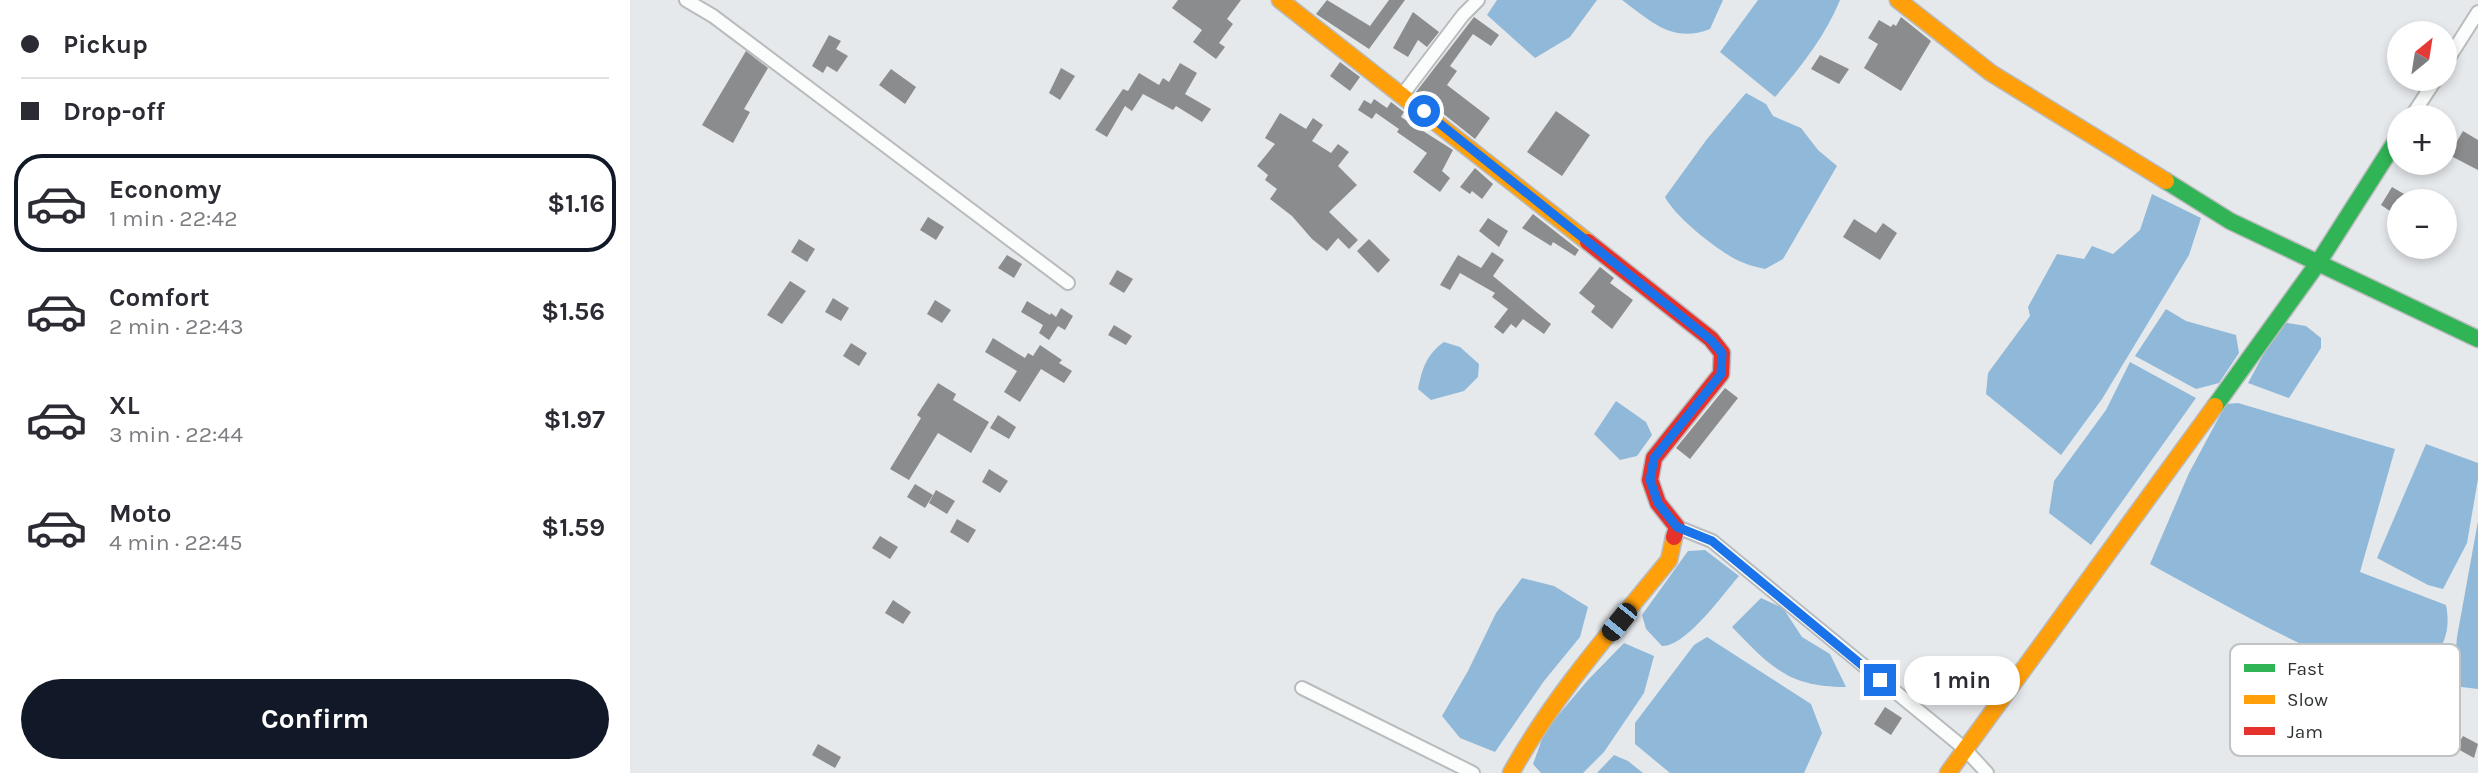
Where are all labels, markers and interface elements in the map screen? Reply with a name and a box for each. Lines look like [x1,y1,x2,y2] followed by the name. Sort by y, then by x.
[2387,21,2457,91] north arrow
[2387,21,2457,259] map controls
[63,29,148,60] text: Pickup
[1408,95,1440,127] route start
[63,96,165,127] text: Drop-off
[2387,105,2457,175] button: +
[25,172,88,235] icon: car
[109,174,221,205] text: Economy
[547,188,605,219] text: $1.16
[2387,189,2457,259] button: −
[109,205,237,232] text: 1 min · 22:42
[25,280,88,343] icon: car
[109,282,210,313] text: Comfort
[541,296,605,327] text: $1.56
[109,313,243,340] text: 2 min · 22:43
[25,388,88,451] icon: car
[109,390,140,421] text: XL
[543,404,605,435] text: $1.97
[109,421,243,448] text: 3 min · 22:44
[25,496,88,559] icon: car
[109,498,171,529] text: Moto
[541,512,605,543] text: $1.59
[109,529,242,556] text: 4 min · 22:45
[1598,599,1641,645] car
[2230,644,2460,756] legend
[1904,656,2020,704] callout: 1 min
[2287,658,2324,680] text: Fast
[1864,664,1896,696] route end
[1933,667,1991,694] text: 1 min
[21,679,609,759] button: Confirm
[2287,689,2328,711] text: Slow
[2287,721,2323,743] text: Jam

